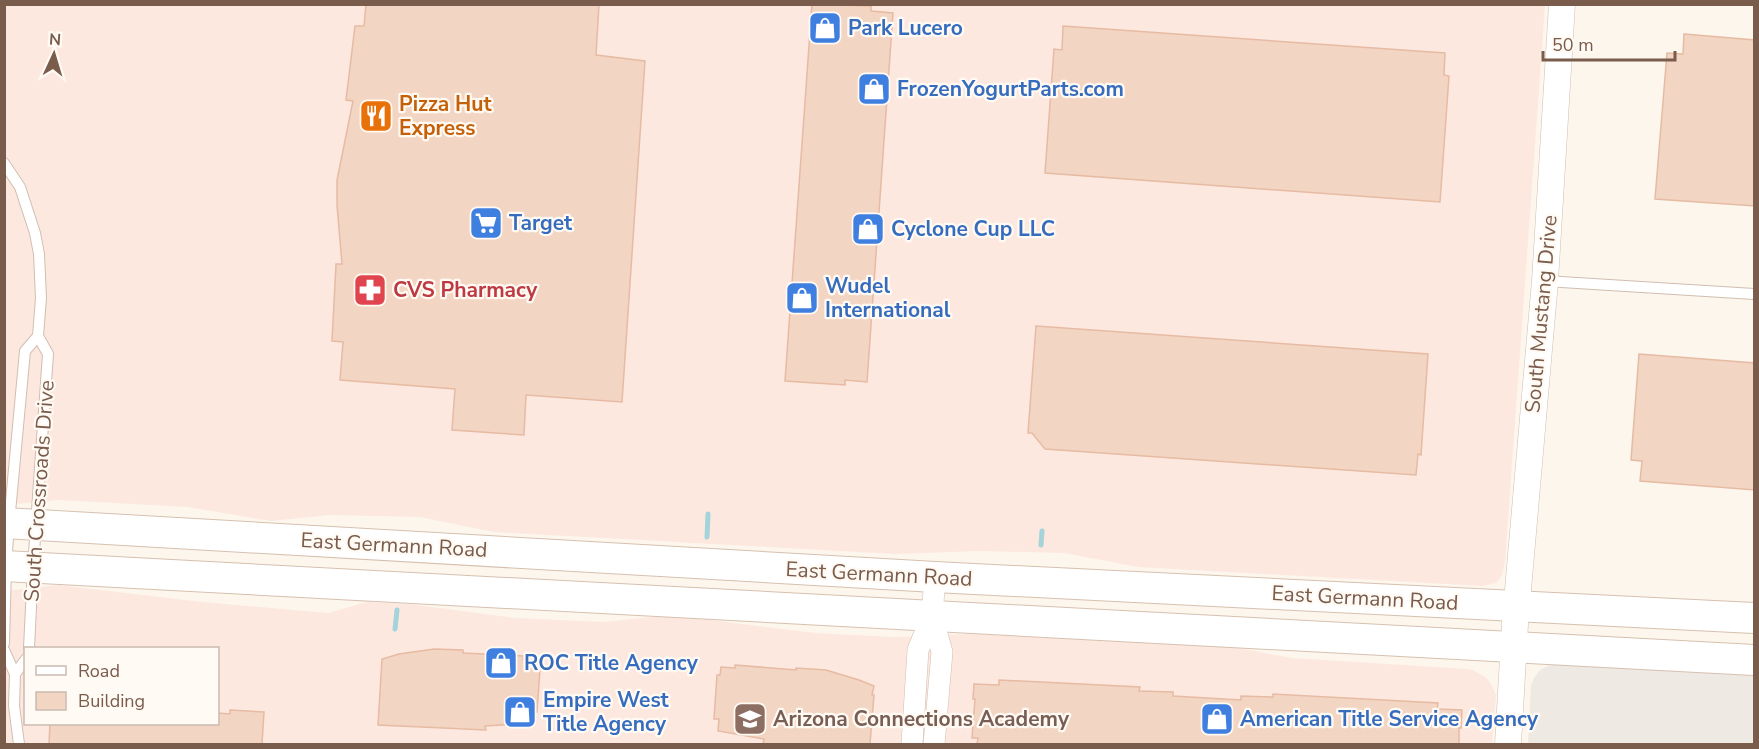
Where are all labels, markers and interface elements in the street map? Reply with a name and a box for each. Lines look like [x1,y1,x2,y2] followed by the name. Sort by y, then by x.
[807,10,843,46] shop icon: Park Lucero
[848,14,963,42] place label: Park Lucero
[24,24,84,84] north arrow
[1543,24,1675,62] scale bar
[48,29,62,51] text: N
[1552,33,1594,57] text: 50 m
[856,71,892,107] shop icon: FrozenYogurtParts.com
[897,75,1124,103] place label: FrozenYogurtParts.com
[399,90,492,142] place label: Pizza Hut Express
[358,98,394,134] restaurant icon: Pizza Hut Express
[468,205,504,241] supermarket icon: Target
[509,209,573,237] place label: Target
[850,211,886,247] shop icon: Cyclone Cup LLC
[1518,214,1564,414] street label: South Mustang Drive
[891,215,1055,243] place label: Cyclone Cup LLC
[352,272,388,308] pharmacy icon: CVS Pharmacy
[825,272,951,324] place label: Wudel International
[393,276,538,304] place label: CVS Pharmacy
[784,280,820,316] shop icon: Wudel International
[17,379,61,603] street label: South Crossroads Drive
[300,526,488,564] street label: East Germann Road
[785,555,973,593] street label: East Germann Road
[1271,579,1459,617] street label: East Germann Road
[483,645,519,681] shop icon: ROC Title Agency
[24,647,219,725] legend
[524,649,699,677] place label: ROC Title Agency
[78,659,120,683] text: Road
[543,686,670,738] place label: Empire West Title Agency
[78,689,145,713] text: Building
[502,694,538,730] shop icon: Empire West Title Agency
[732,701,768,737] school or university icon: Arizona Connections Academy
[1199,701,1235,737] shop icon: American Title Service Agency
[773,705,1070,733] place label: Arizona Connections Academy
[1240,705,1539,733] place label: American Title Service Agency

